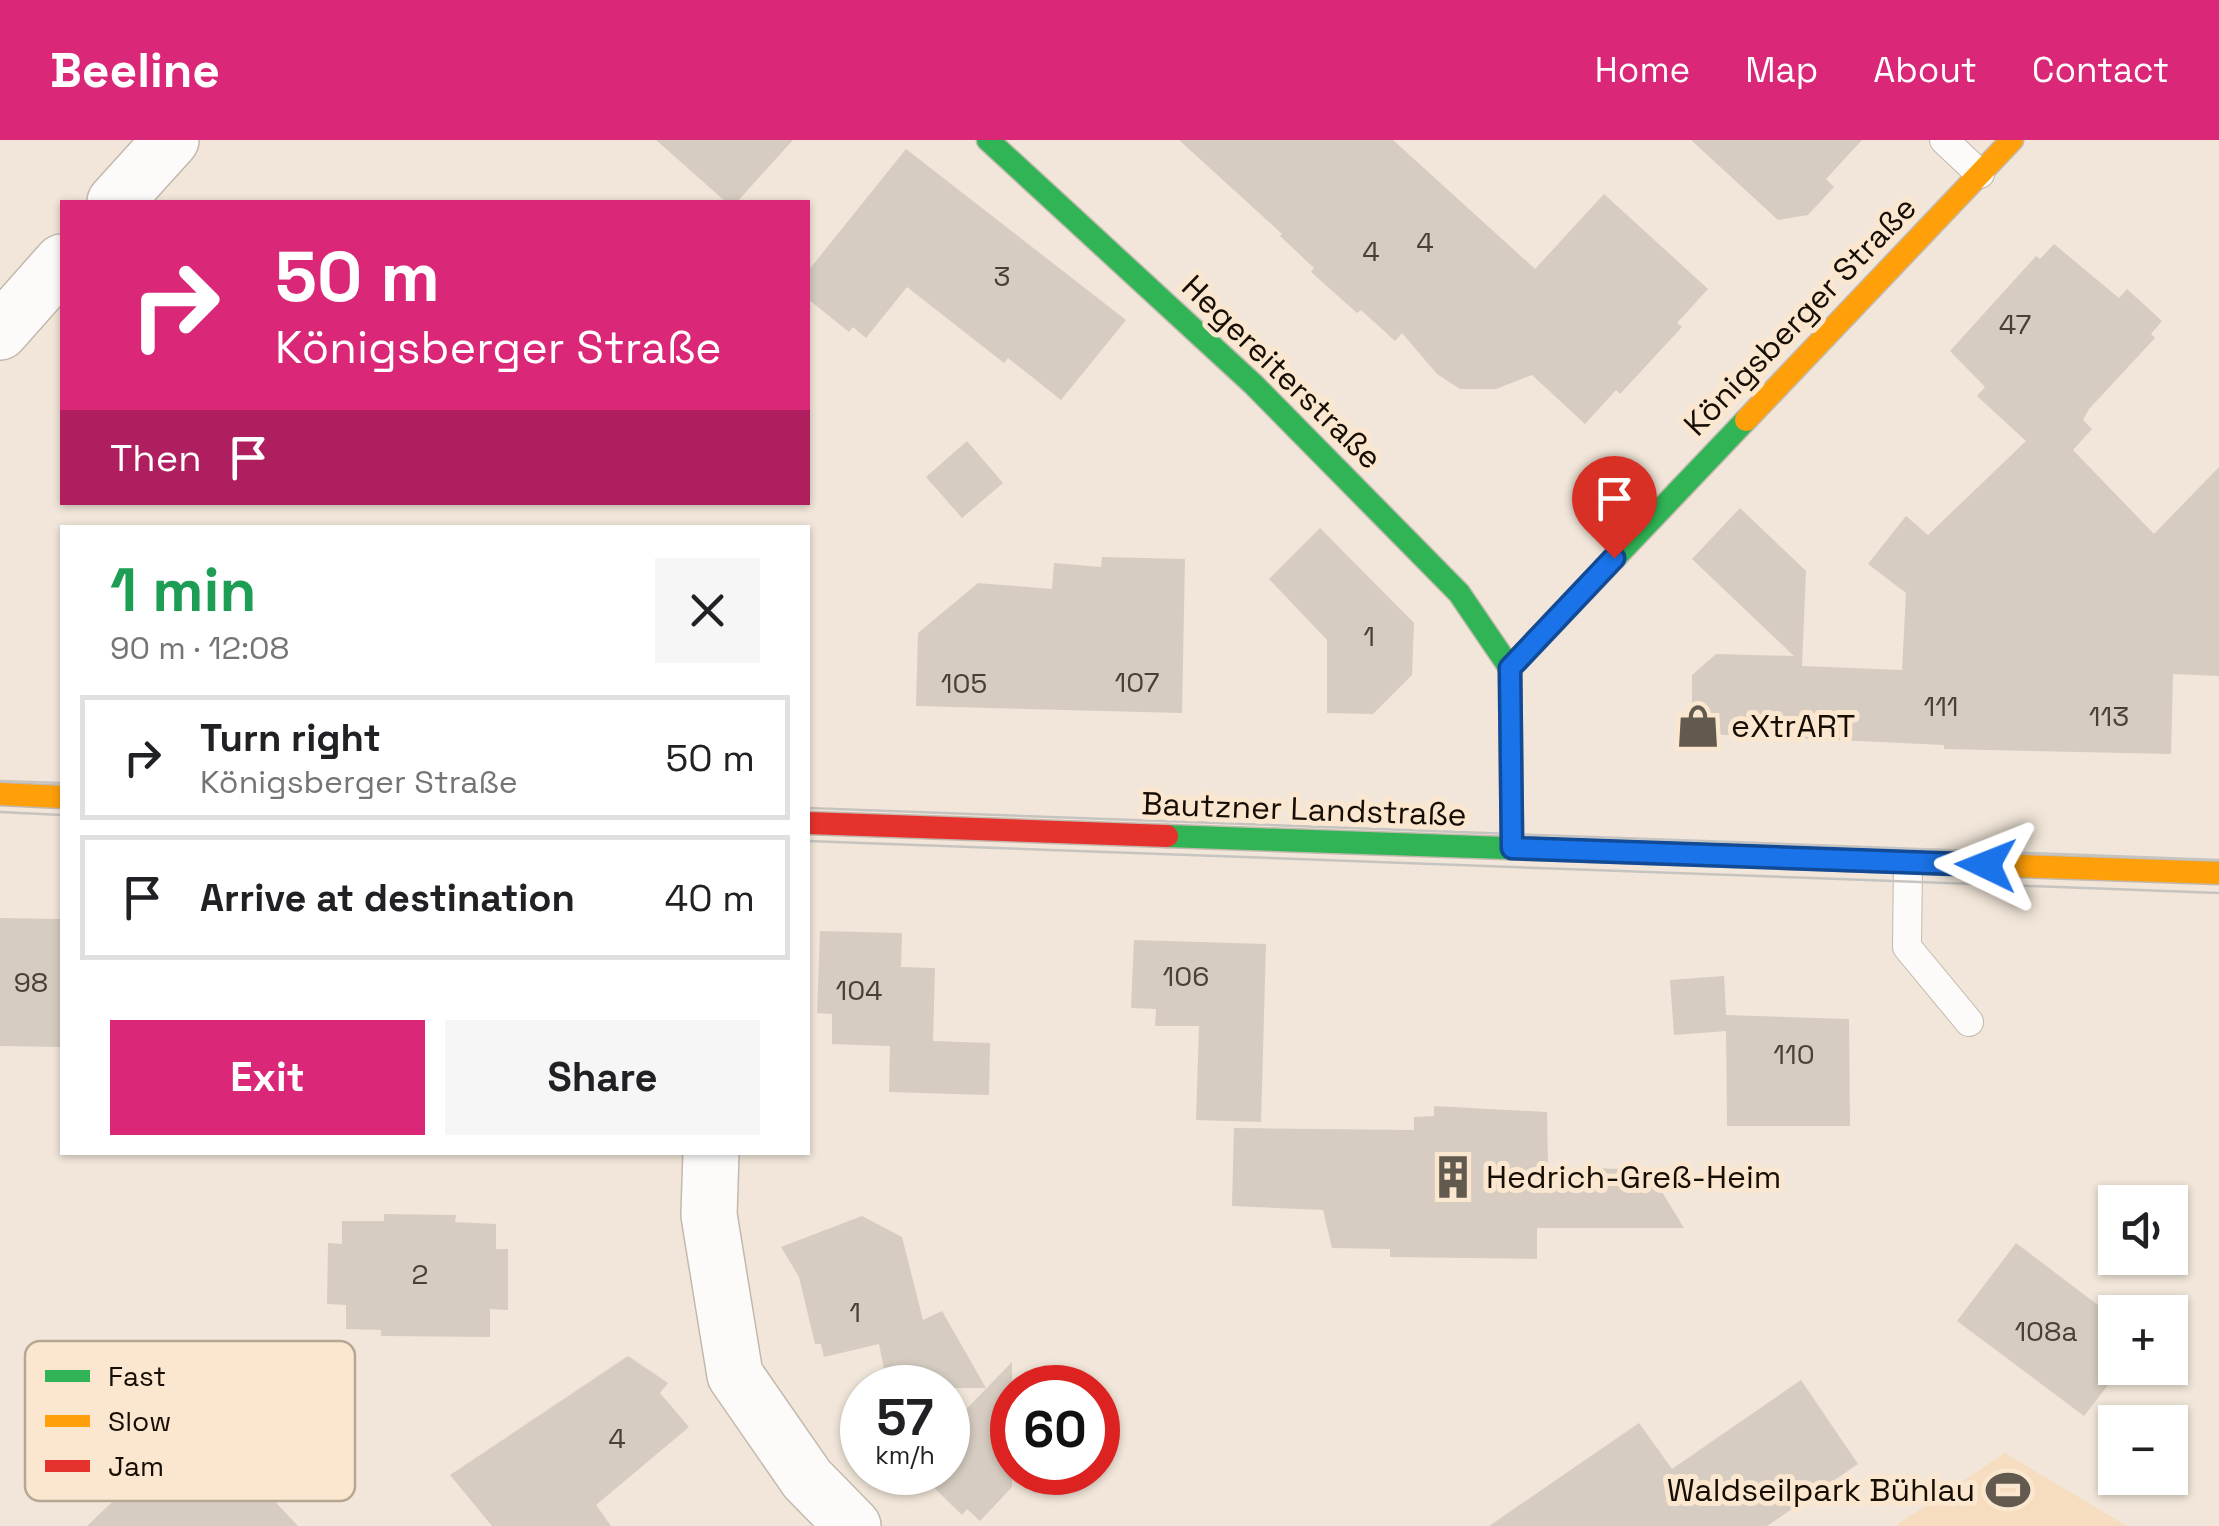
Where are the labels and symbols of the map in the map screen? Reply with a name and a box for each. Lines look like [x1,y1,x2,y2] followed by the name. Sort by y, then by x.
[1675,188,1925,444] street label: Königsberger Straße
[1416,224,1434,260] house number: 4
[1362,233,1380,269] house number: 4
[994,258,1010,294] house number: 3
[1174,266,1390,478] street label: Hegereiterstraße
[1999,306,2031,342] house number: 47
[1572,456,1657,559] pin
[1363,618,1375,654] house number: 1
[1115,664,1159,700] house number: 107
[941,665,987,701] house number: 105
[1923,688,1959,724] house number: 111
[2089,698,2129,734] house number: 113
[1674,702,1722,750] shop icon: eXtrART
[1731,706,1855,746] place label: eXtrART
[1141,783,1467,835] street label: Bautzner Landstraße
[1934,813,2038,917] position arrow
[1163,958,1209,994] house number: 106
[14,964,48,1000] house number: 98
[835,972,883,1008] house number: 104
[1773,1036,1815,1072] house number: 110
[1429,1153,1477,1201] building icon: Hedrich-Greß-Heim
[1486,1157,1781,1197] place label: Hedrich-Greß-Heim
[412,1256,428,1292] house number: 2
[849,1294,861,1330] house number: 1
[2014,1313,2078,1349] house number: 108a
[25,1341,355,1501] legend
[108,1358,166,1394] text: Fast
[990,1365,1120,1495] speed limit sign: 60
[108,1403,171,1439] text: Slow
[608,1420,626,1456] house number: 4
[108,1448,164,1484] text: Jam
[1984,1466,2032,1514] sports icon: Waldseilpark Bühlau
[1667,1470,1975,1510] place label: Waldseilpark Bühlau

